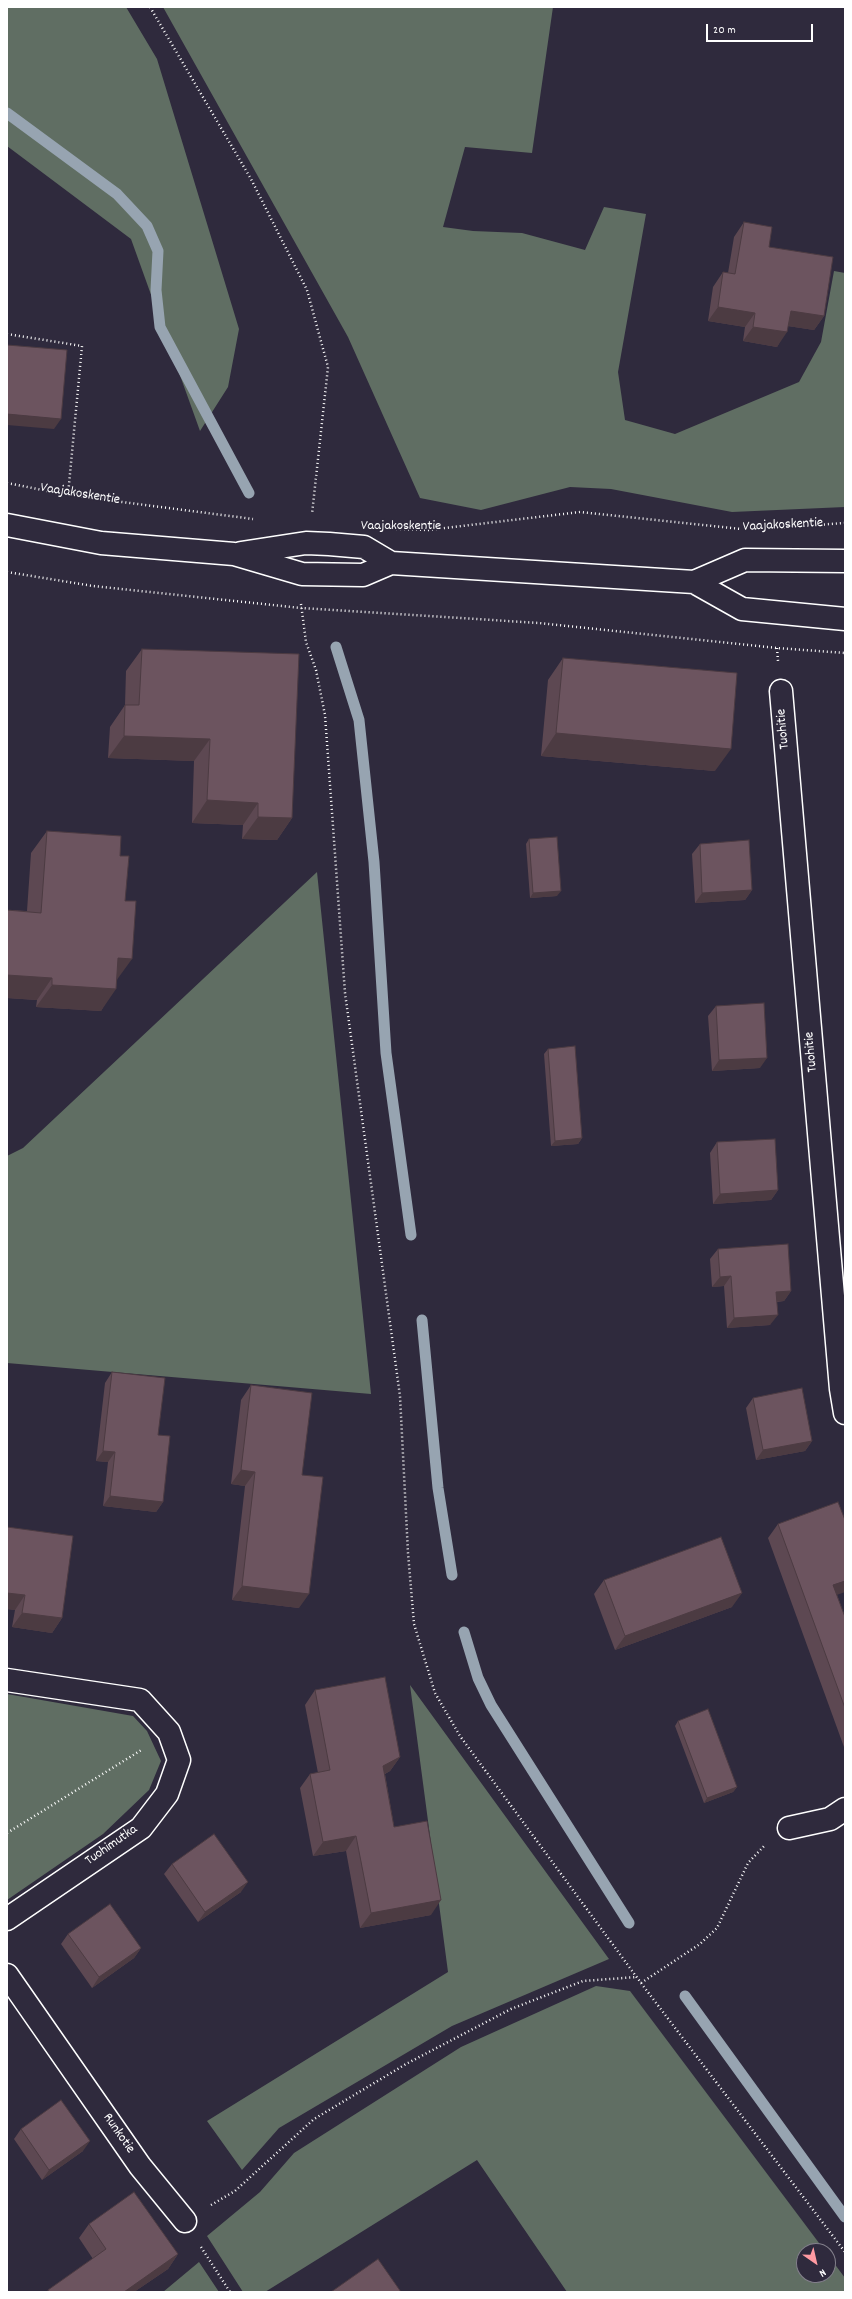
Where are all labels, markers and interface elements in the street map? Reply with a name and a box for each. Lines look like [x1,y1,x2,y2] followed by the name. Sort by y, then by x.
[708,16,815,42] scale bar
[713,22,736,39] text: 20 m
[39,480,121,510] street label: Vaajakoskentie
[743,516,823,536] street label: Vaajakoskentie
[361,519,441,535] street label: Vaajakoskentie
[774,708,794,750] street label: Tuohitie
[802,1031,822,1073] street label: Tuohitie
[83,1822,141,1870] street label: Tuohimutka
[98,2111,138,2157] street label: Runkotie
[796,2243,836,2283] north arrow
[815,2264,829,2280] text: N

